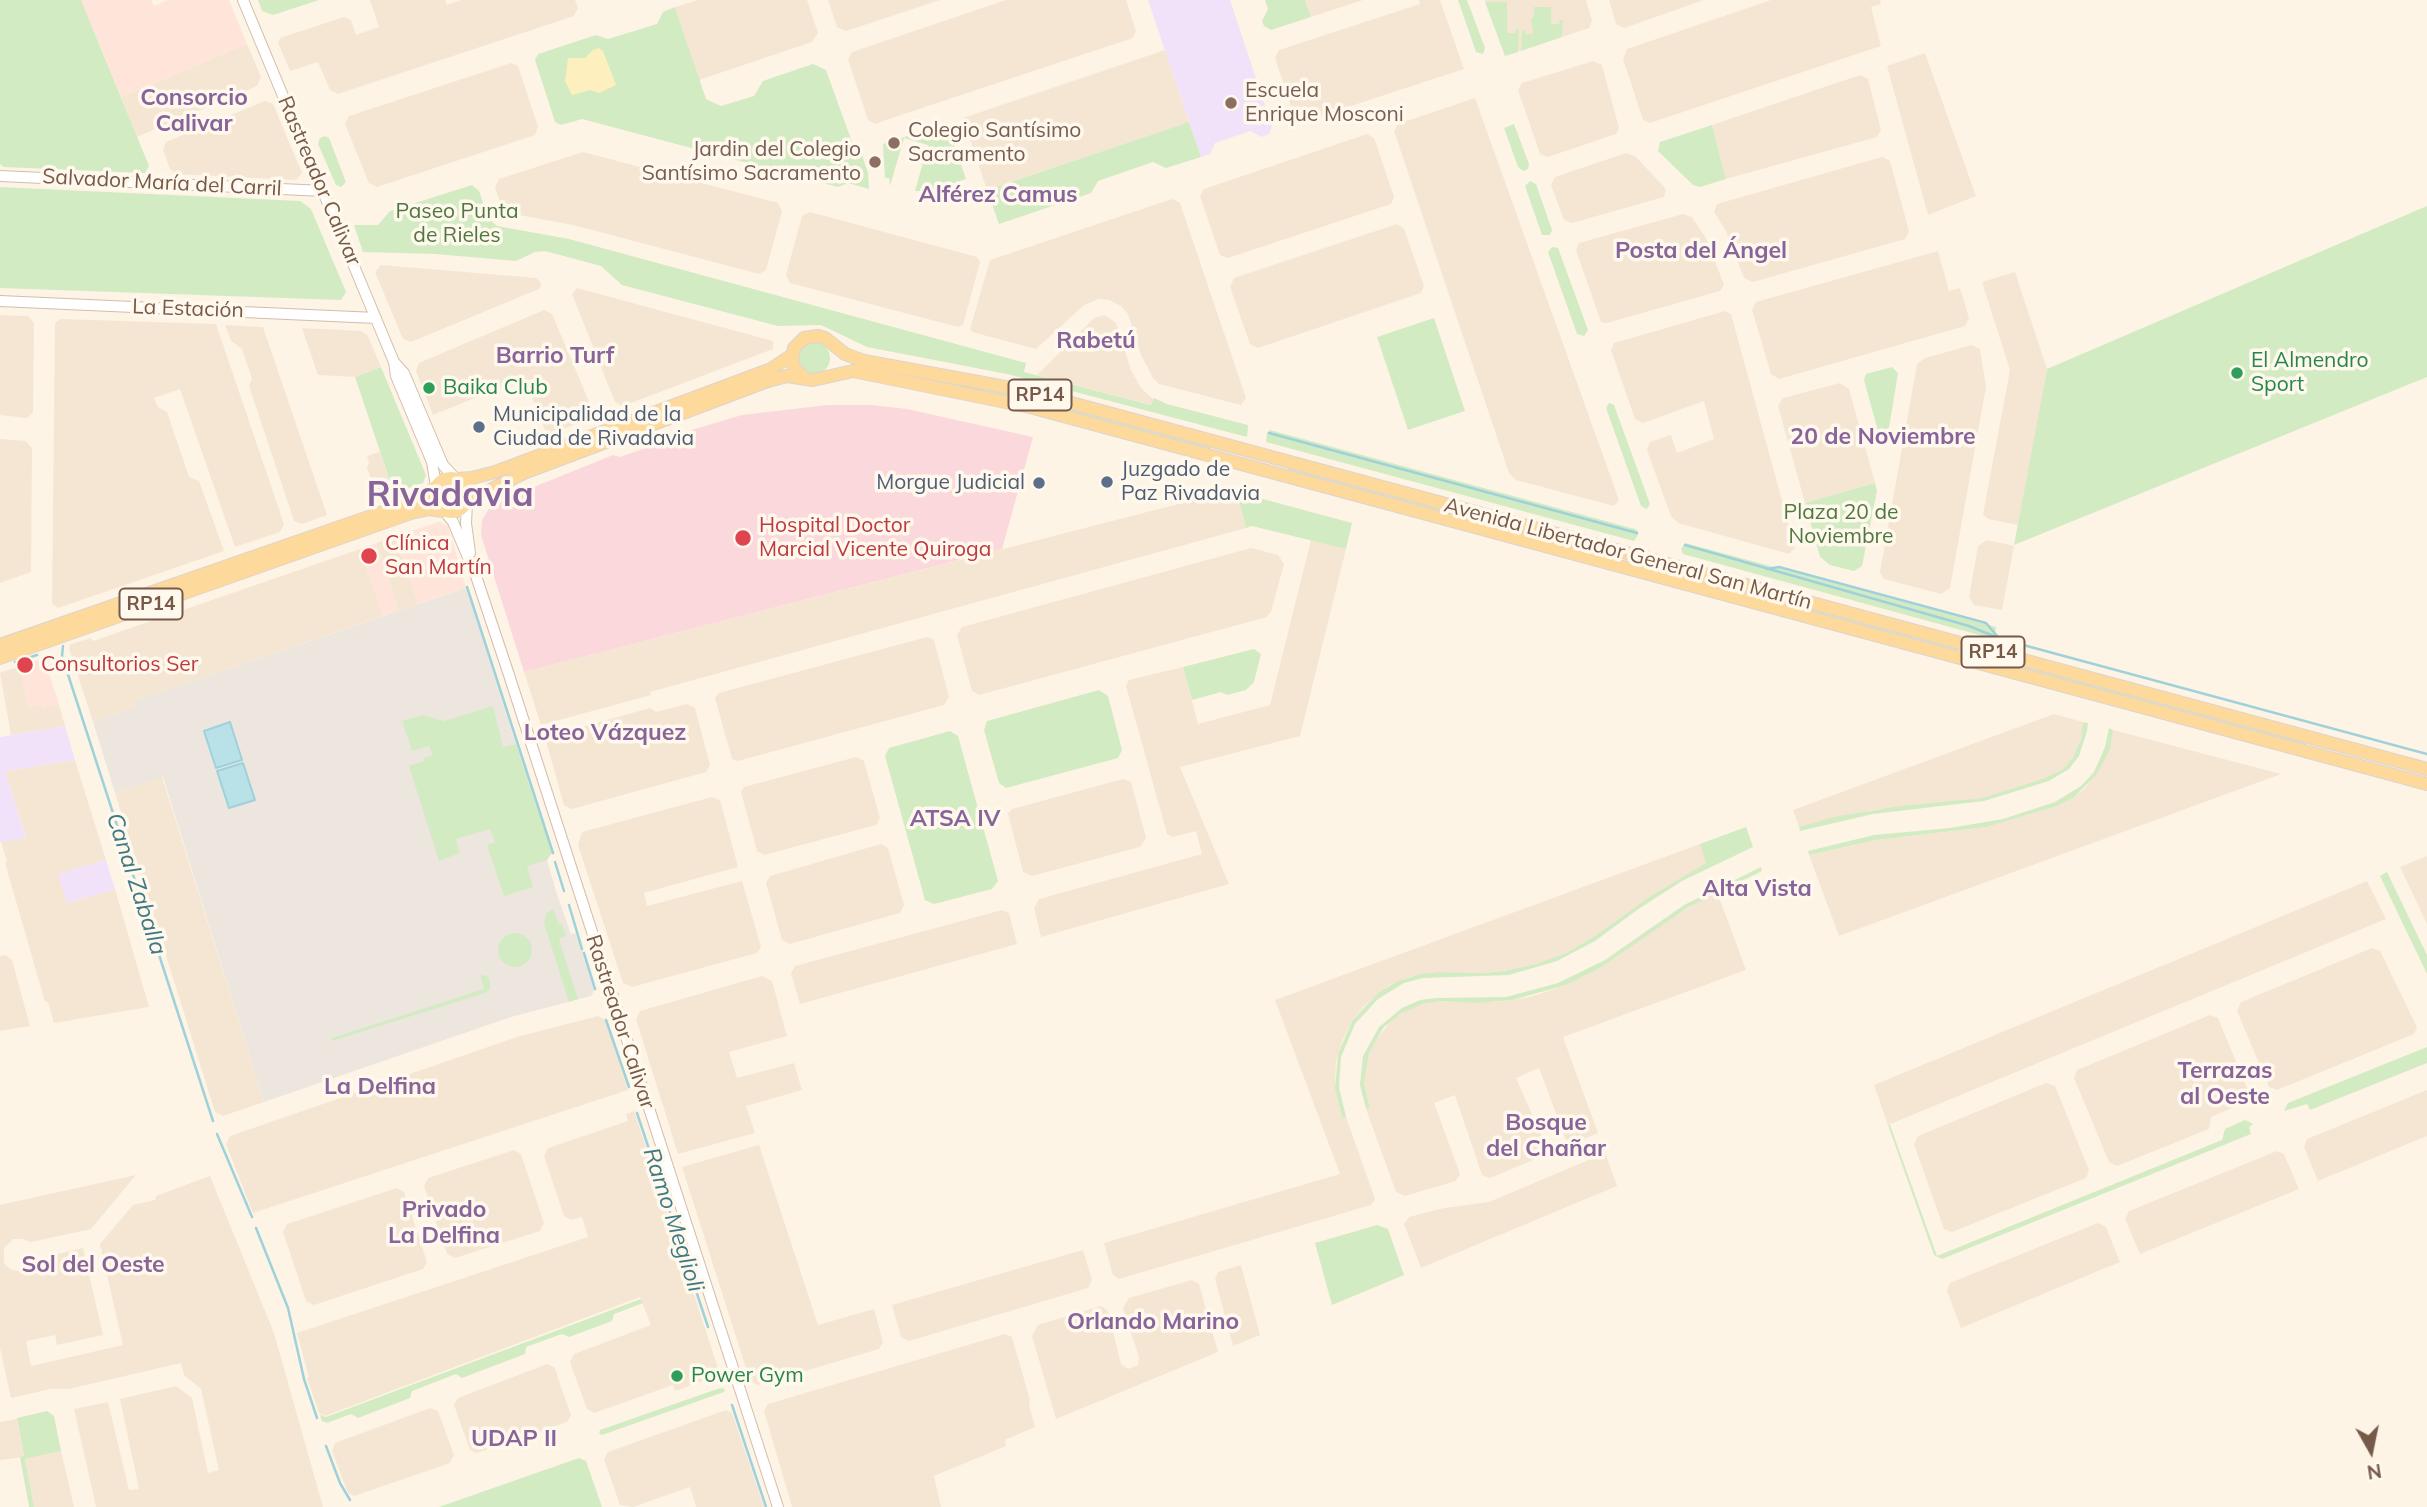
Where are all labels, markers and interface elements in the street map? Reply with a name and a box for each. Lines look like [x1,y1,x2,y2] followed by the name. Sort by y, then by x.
[1245,78,1404,128] place label: Escuela Enrique Mosconi
[140,84,248,138] district label: Consorcio Calivar
[272,92,366,270] street label: Rastreador Calivar
[1223,95,1239,111] marker: Escuela Enrique Mosconi
[908,118,1081,168] place label: Colegio Santísimo Sacramento
[886,135,902,151] marker: Colegio Santísimo Sacramento
[642,137,861,187] place label: Jardin del Colegio Santísimo Sacramento
[867,154,883,170] marker: Jardin del Colegio Santísimo Sacramento
[42,164,282,202] street label: Salvador María del Carril
[918,181,1078,209] district label: Alférez Camus
[396,199,518,249] park label: Paseo Punta de Rieles
[1615,237,1787,265] district label: Posta del Ángel
[132,294,244,324] street label: La Estación
[1056,327,1136,355] district label: Rabetú
[496,342,614,370] district label: Barrio Turf
[2251,348,2369,398] place label: El Almendro Sport
[2229,365,2245,381] marker: El Almendro Sport
[443,375,548,401] place label: Baika Club
[421,380,437,396] marker: Baika Club
[1009,380,1072,410] road number: RP14
[493,402,694,452] place label: Municipalidad de la Ciudad de Rivadavia
[471,419,487,435] marker: Municipalidad de la Ciudad de Rivadavia
[1790,423,1976,451] district label: 20 de Noviembre
[1121,457,1260,507] place label: Juzgado de Paz Rivadavia
[876,470,1025,496] place label: Morgue Judicial
[366,474,534,516] district label: Rivadavia
[1099,474,1115,490] marker: Juzgado de Paz Rivadavia
[1031,475,1047,491] marker: Morgue Judicial
[1441,493,1815,615] street label: Avenida Libertador General San Martín
[1784,500,1898,550] park label: Plaza 20 de Noviembre
[759,513,991,563] place label: Hospital Doctor Marcial Vicente Quiroga
[733,528,753,548] marker: Hospital Doctor Marcial Vicente Quiroga
[385,531,492,581] place label: Clínica San Martín
[359,546,379,566] marker: Clínica San Martín
[120,589,182,620] road number: RP14
[1962,636,2024,667] road number: RP14
[41,652,198,678] place label: Consultorios Ser
[15,655,35,675] marker: Consultorios Ser
[524,719,686,747] district label: Loteo Vázquez
[910,805,1000,833] district label: ATSA IV
[100,810,172,958] water label: Canal Zaballa
[1702,875,1812,903] district label: Alta Vista
[580,932,660,1112] street label: Rastreador Calivar
[2177,1057,2273,1111] district label: Terrazas al Oeste
[324,1073,436,1101] district label: La Delfina
[1486,1109,1606,1163] district label: Bosque del Chañar
[637,1144,709,1296] water label: Ramo Meglioli
[388,1196,500,1250] district label: Privado La Delfina
[21,1251,165,1279] district label: Sol del Oeste
[1067,1308,1239,1336] district label: Orlando Marino
[691,1363,804,1389] place label: Power Gym
[669,1368,685,1384] marker: Power Gym
[2336,1416,2406,1486] north arrow
[471,1425,557,1453] district label: UDAP II
[2365,1459,2383,1485] text: N

